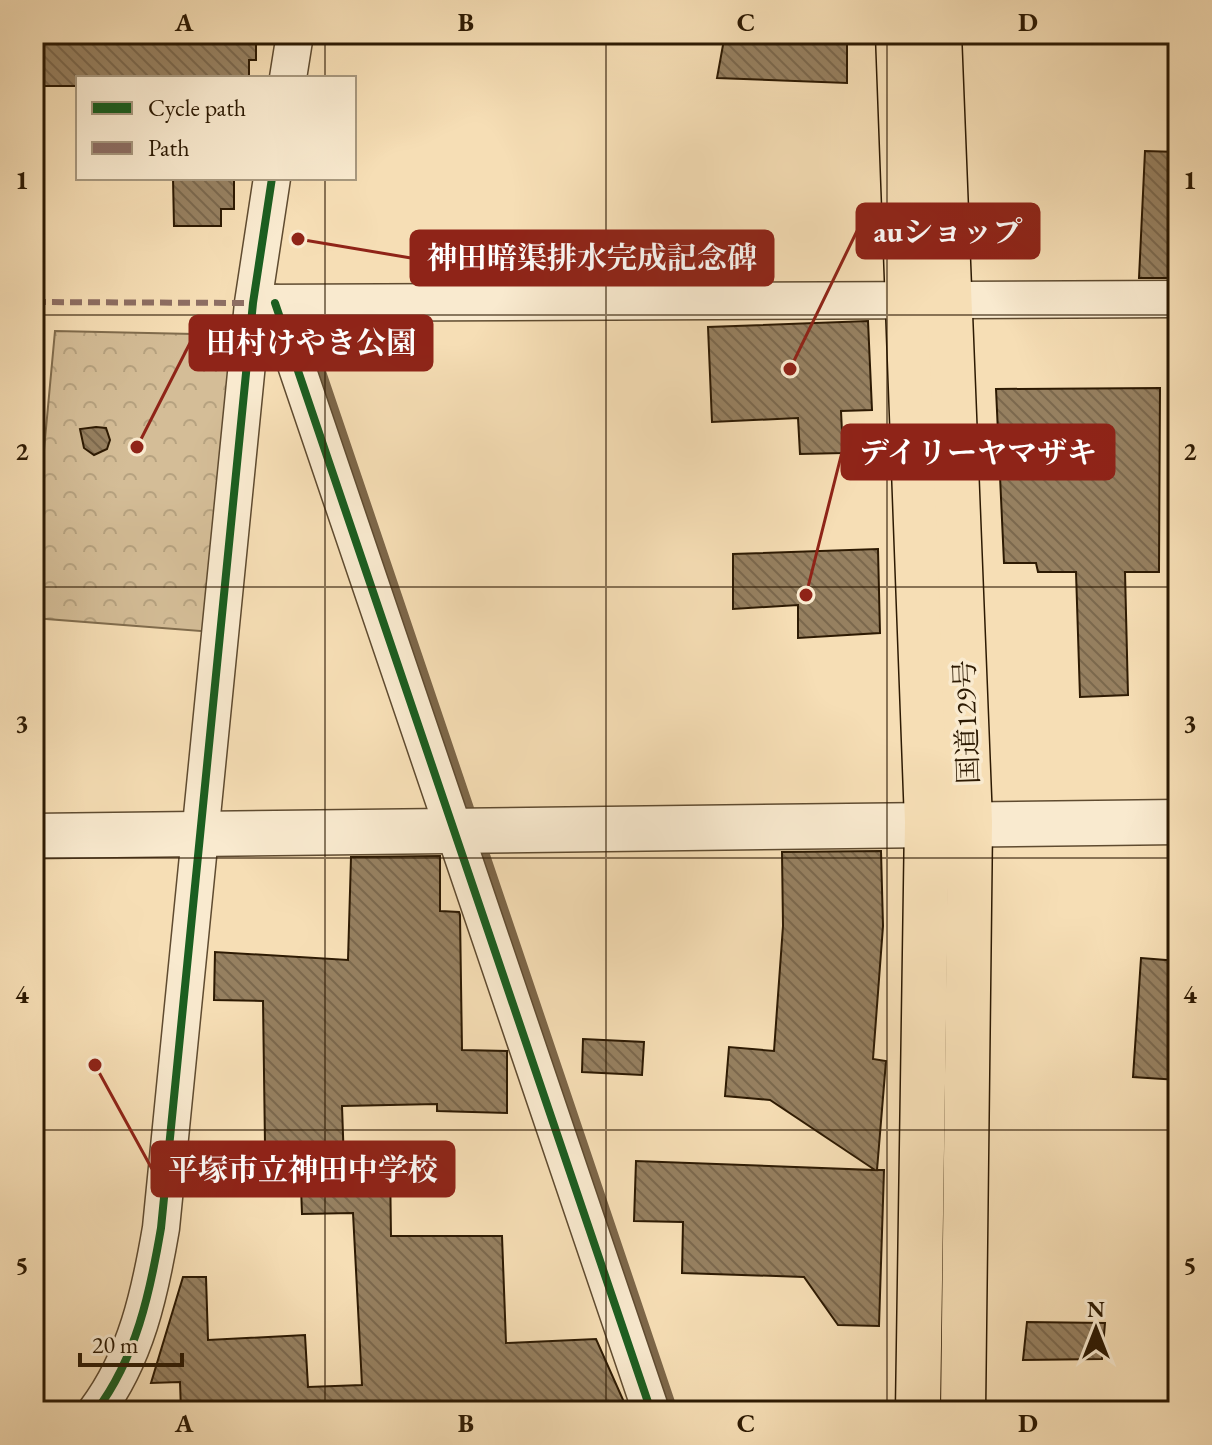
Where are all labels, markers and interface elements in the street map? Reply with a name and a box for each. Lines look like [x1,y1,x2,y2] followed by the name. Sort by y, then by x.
[174,5,194,39] text: A
[458,5,474,39] text: B
[737,5,755,39] text: C
[1018,5,1038,39] text: D
[76,76,356,180] legend
[148,92,246,123] text: Cycle path
[148,132,190,163] text: Path
[15,163,29,197] text: 1
[1183,163,1197,197] text: 1
[857,204,1039,258] callout: auショップ
[873,212,1023,251] text: auショップ
[411,231,773,285] callout: 神田暗渠排水完成記念碑
[427,238,757,277] text: 神田暗渠排水完成記念碑
[190,316,432,370] callout: 田村けやき公園
[206,323,416,362] text: 田村けやき公園
[842,425,1114,479] callout: デイリーヤマザキ
[859,433,1097,472] text: デイリーヤマザキ
[15,434,29,468] text: 2
[1183,434,1197,468] text: 2
[946,659,986,785] street label: 国道129号
[15,706,29,740] text: 3
[1183,706,1197,740] text: 3
[15,977,29,1011] text: 4
[1183,977,1197,1011] text: 4
[152,1142,454,1196] callout: 平塚市立神田中学校
[168,1150,438,1189] text: 平塚市立神田中学校
[15,1248,29,1282] text: 5
[1183,1248,1197,1282] text: 5
[1056,1289,1136,1369] north arrow
[1087,1295,1105,1324] text: N
[80,1317,182,1367] scale bar
[92,1329,139,1360] text: 20 m
[174,1406,194,1440] text: A
[458,1406,474,1440] text: B
[737,1406,755,1440] text: C
[1018,1406,1038,1440] text: D

